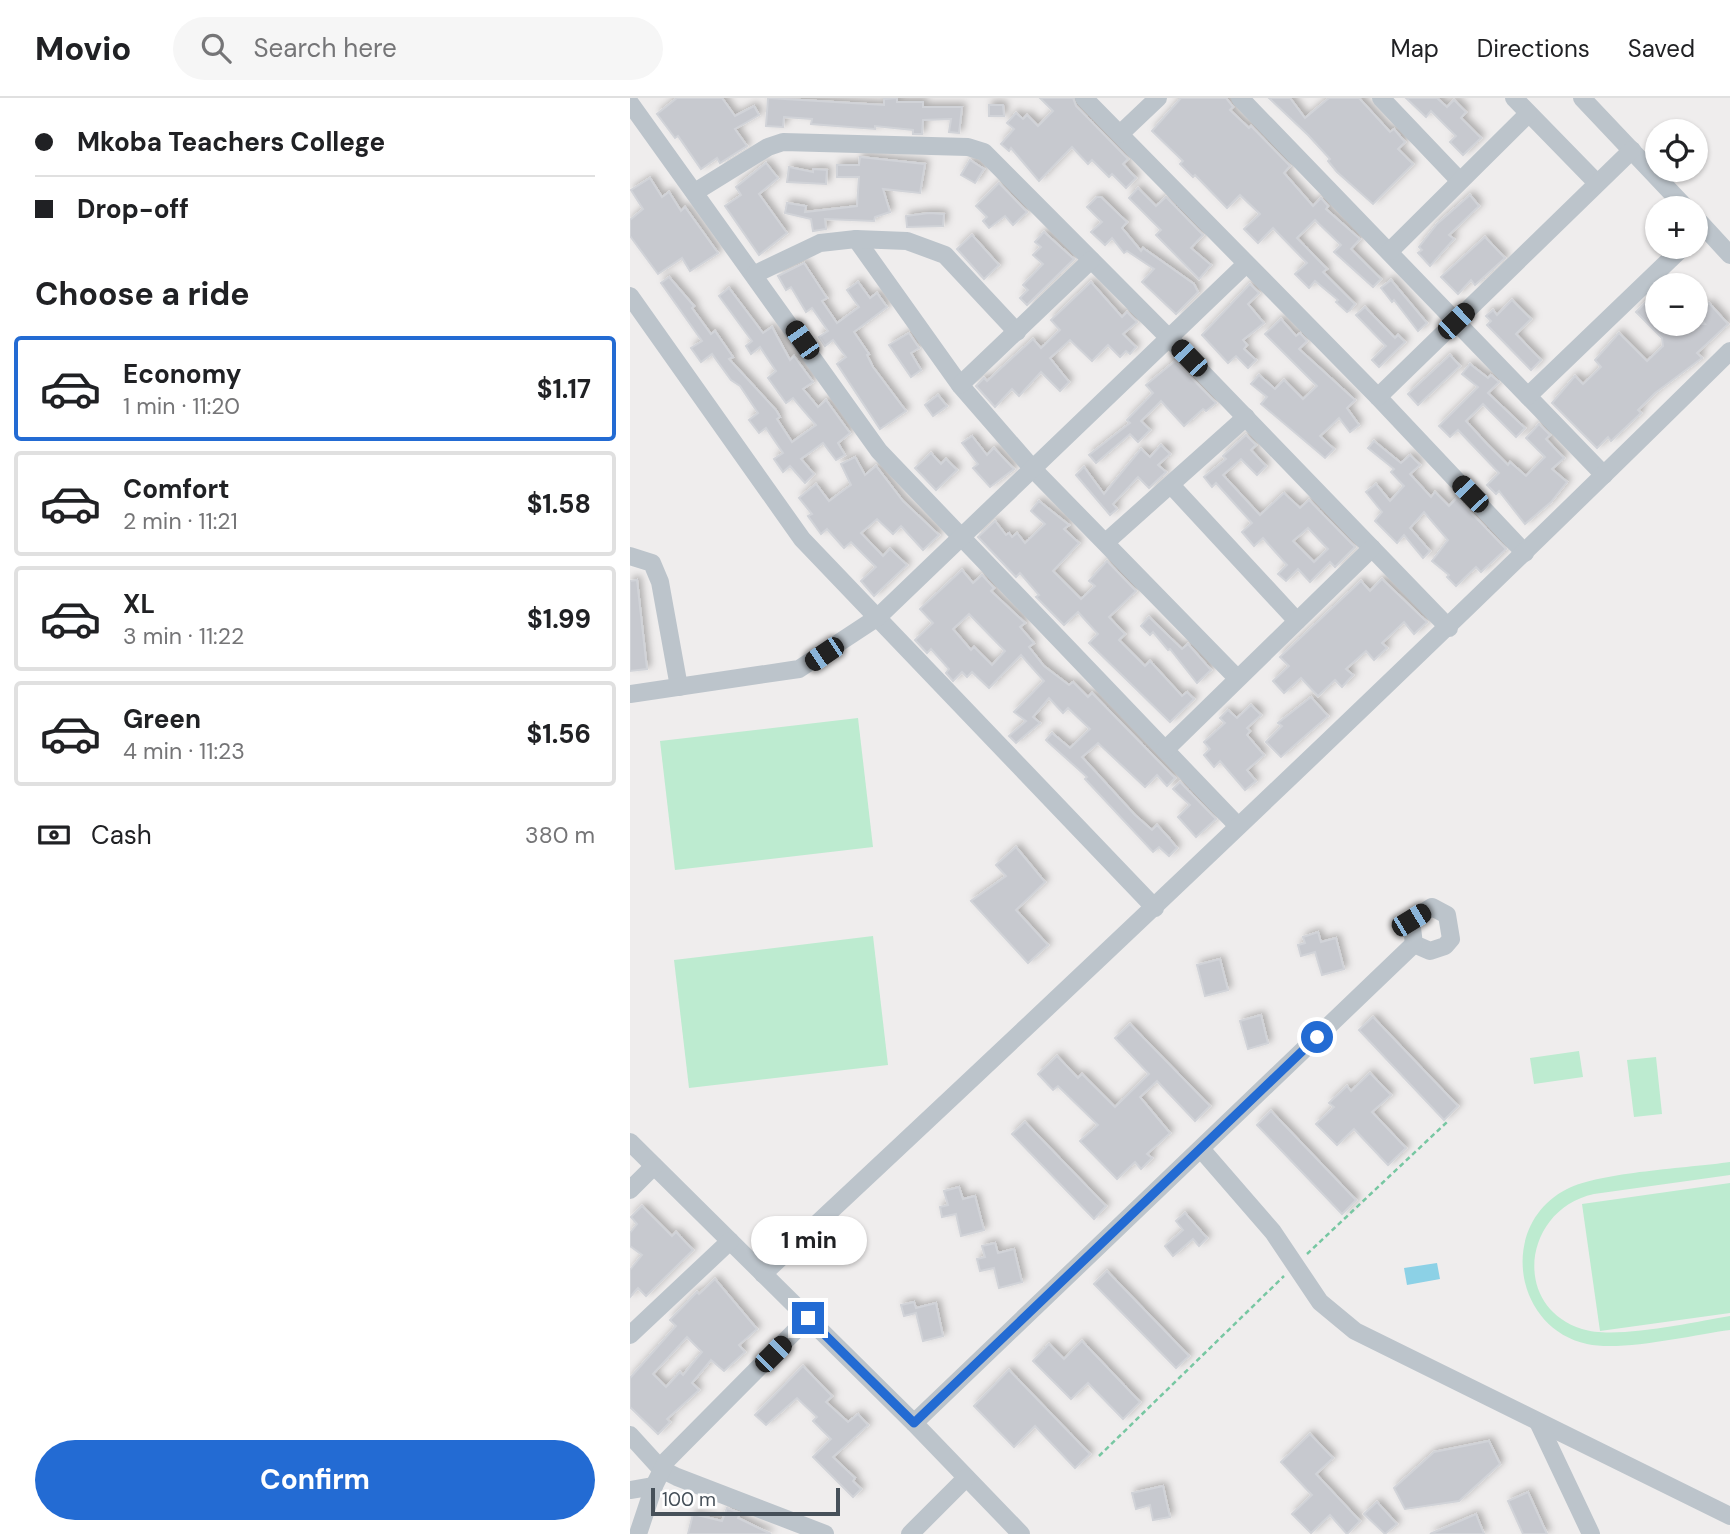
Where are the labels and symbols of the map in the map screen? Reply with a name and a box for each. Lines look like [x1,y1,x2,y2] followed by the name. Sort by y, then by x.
[1434,299,1479,343] car
[782,317,823,363] car
[1167,336,1212,380] car
[1448,472,1493,516] car
[801,634,848,674] car
[1388,900,1435,940] car
[1301,1021,1333,1053] route start
[750,1216,866,1266] callout: 1 min
[792,1302,824,1334] route end
[751,1332,796,1376] car
[651,1485,840,1517] scale bar

